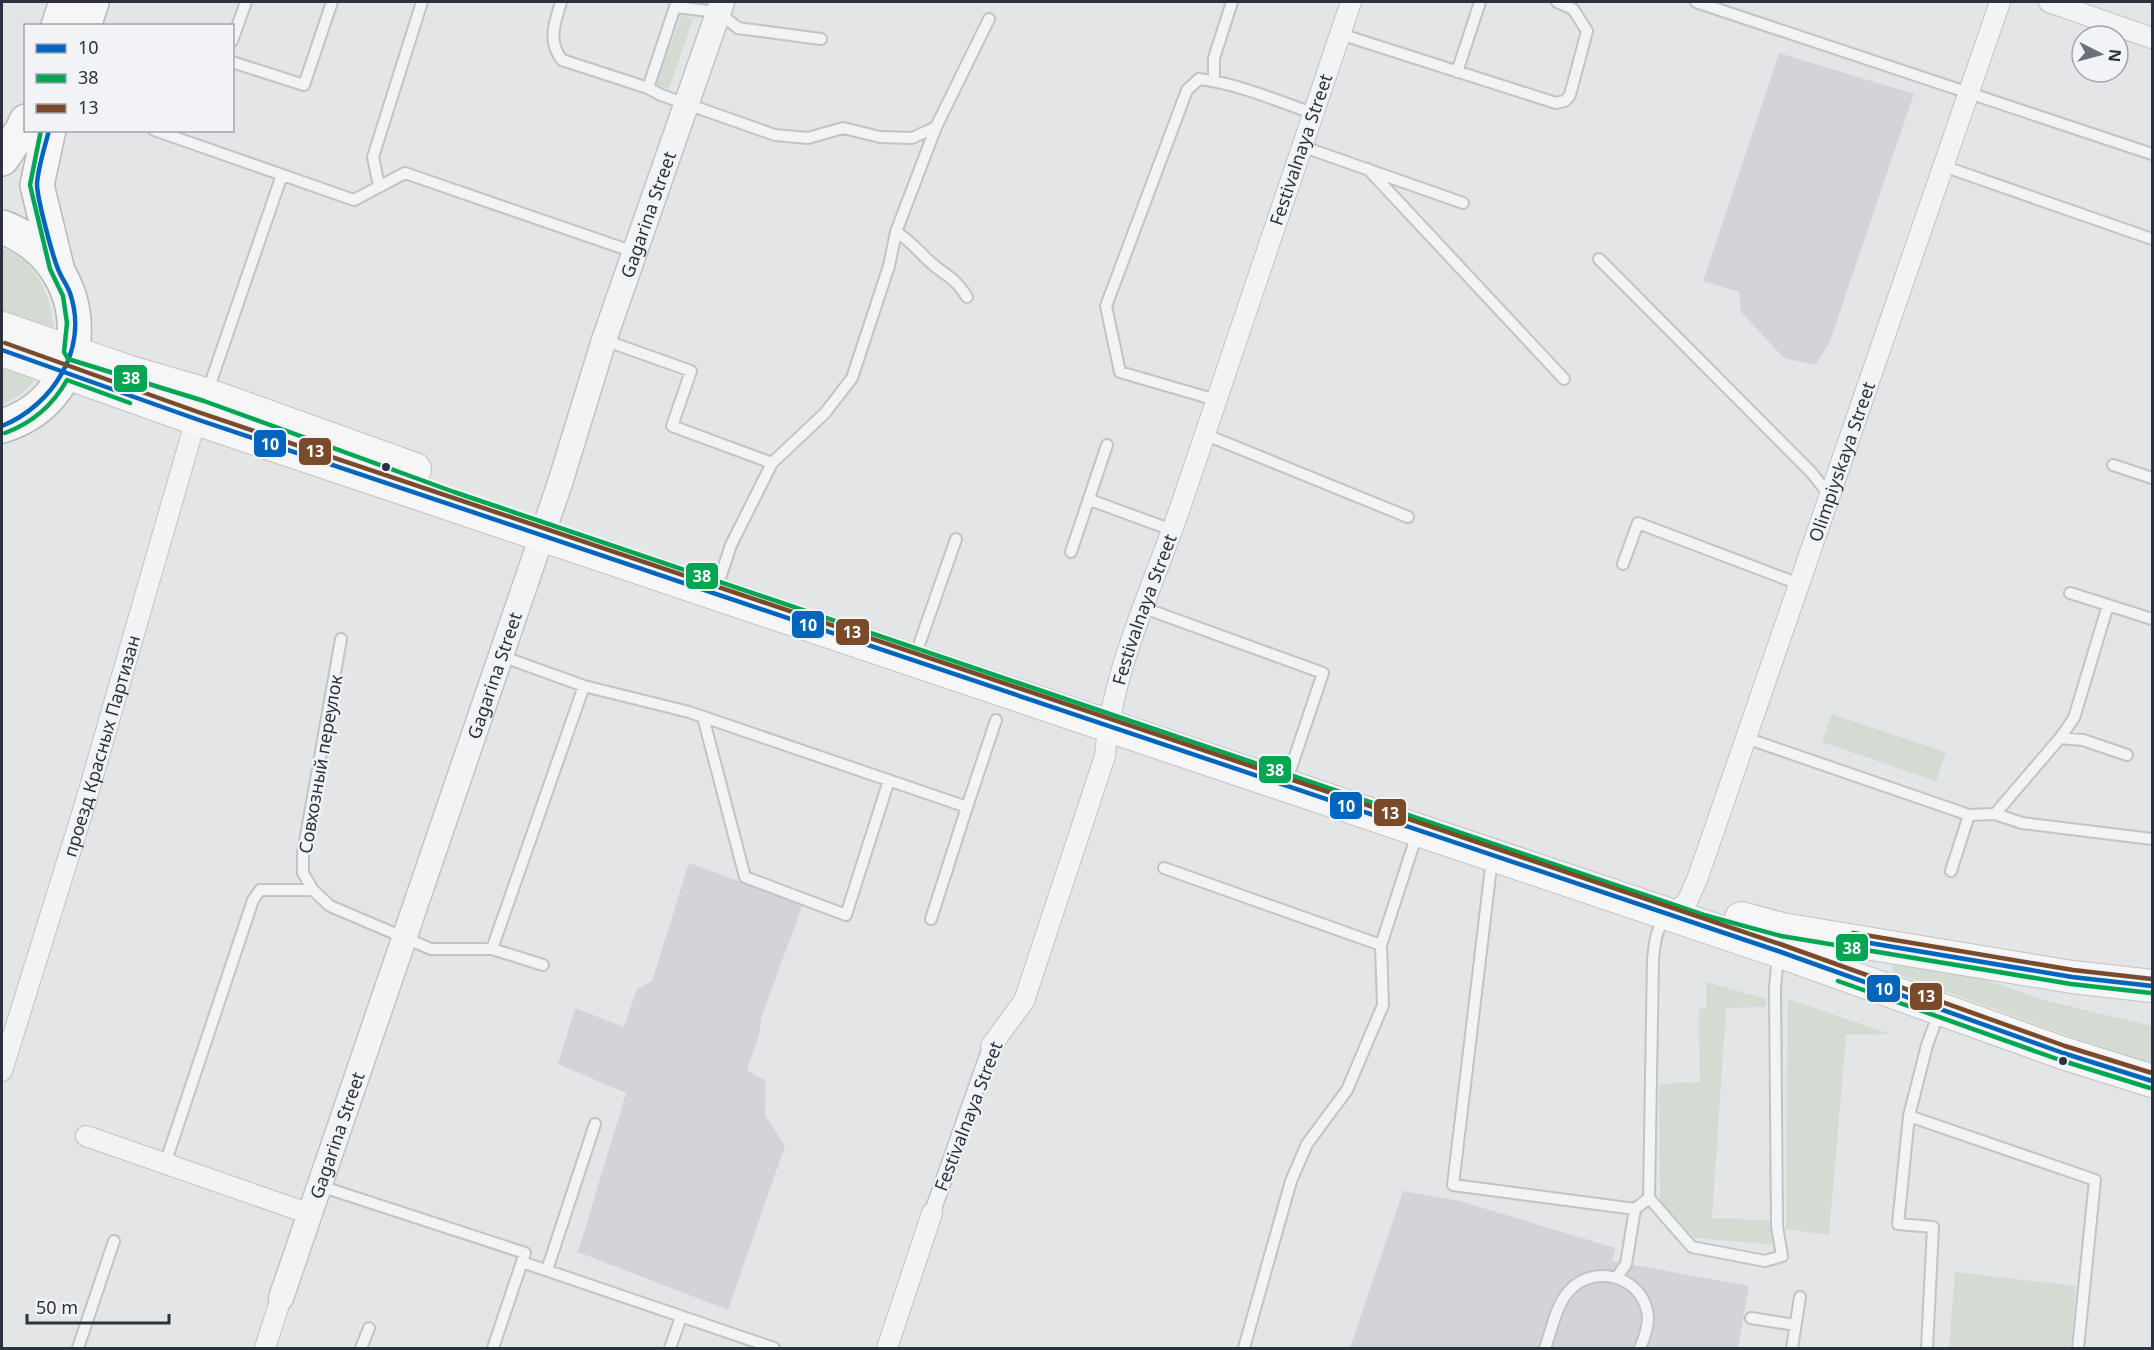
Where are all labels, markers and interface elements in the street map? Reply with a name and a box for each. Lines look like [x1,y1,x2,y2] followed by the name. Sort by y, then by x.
[24,24,234,132] legend
[2070,24,2130,84] north arrow
[78,35,99,59] text: 10
[2103,48,2127,63] text: N
[78,65,99,89] text: 38
[1264,70,1338,228] street label: Festivalnaya Street
[78,95,99,119] text: 13
[615,147,681,281] street label: Gagarina Street
[113,364,148,393] line badge: 38
[122,367,140,389] text: 38
[1803,378,1880,545] street label: Olimpiyskaya Street
[253,429,287,458] line badge: 10
[261,433,279,455] text: 10
[298,437,332,466] line badge: 13
[306,440,324,462] text: 13
[380,461,392,473] unlabelled marker
[1106,530,1182,688] street label: Festivalnaya Street
[685,562,719,590] line badge: 38
[693,565,711,587] text: 38
[461,608,527,742] street label: Gagarina Street
[791,610,825,639] line badge: 10
[799,614,817,636] text: 10
[835,618,870,646] line badge: 13
[843,621,861,643] text: 13
[57,632,145,860] street label: проезд Красных Партизан
[292,672,348,855] street label: Совхозный переулок
[1258,755,1292,784] line badge: 38
[1266,759,1284,781] text: 38
[1329,791,1363,820] line badge: 10
[1337,795,1355,817] text: 10
[1373,798,1407,827] line badge: 13
[1381,802,1399,824] text: 13
[1835,933,1869,962] line badge: 38
[1843,937,1861,959] text: 38
[1866,974,1901,1003] line badge: 10
[1875,978,1893,1000] text: 10
[1909,982,1943,1011] line badge: 13
[1917,985,1935,1007] text: 13
[928,1037,1008,1194] street label: Festivalnaya Street
[2057,1055,2069,1067] unlabelled marker
[304,1068,370,1202] street label: Gagarina Street
[27,1287,170,1325] scale bar
[36,1295,78,1319] text: 50 m

